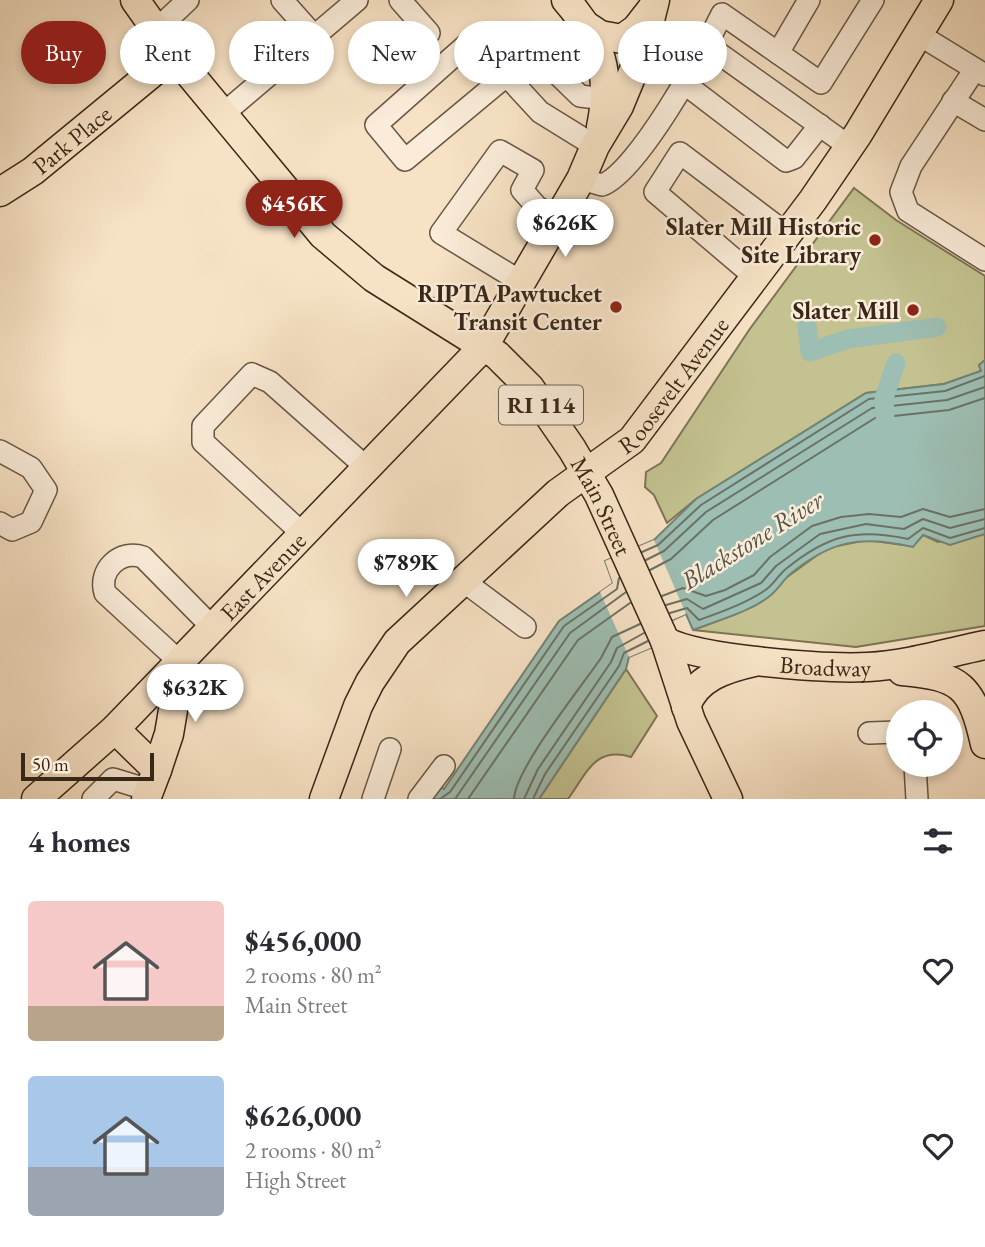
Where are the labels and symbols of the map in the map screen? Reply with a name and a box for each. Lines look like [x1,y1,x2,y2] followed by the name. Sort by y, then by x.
[26,98,117,181] street label: Park Place
[245,180,343,240] pin: $456K
[516,200,614,259] pin: $626K
[666,211,861,271] place label: Slater Mill Historic Site Library
[867,232,883,248] marker: Slater Mill Historic Site Library
[417,278,602,337] place label: RIPTA Pawtucket Transit Center
[792,295,899,326] place label: Slater Mill
[608,299,624,315] marker: RIPTA Pawtucket Transit Center
[905,302,921,318] marker: Slater Mill
[612,310,735,461] street label: Roosevelt Avenue
[499,386,583,424] road number: RI 114
[564,451,640,561] street label: Main Street
[674,482,831,598] water label: Blackstone River
[213,525,312,627] street label: East Avenue
[357,540,455,599] pin: $789K
[778,648,872,683] street label: Broadway
[146,664,244,724] pin: $632K
[21,750,154,782] scale bar

